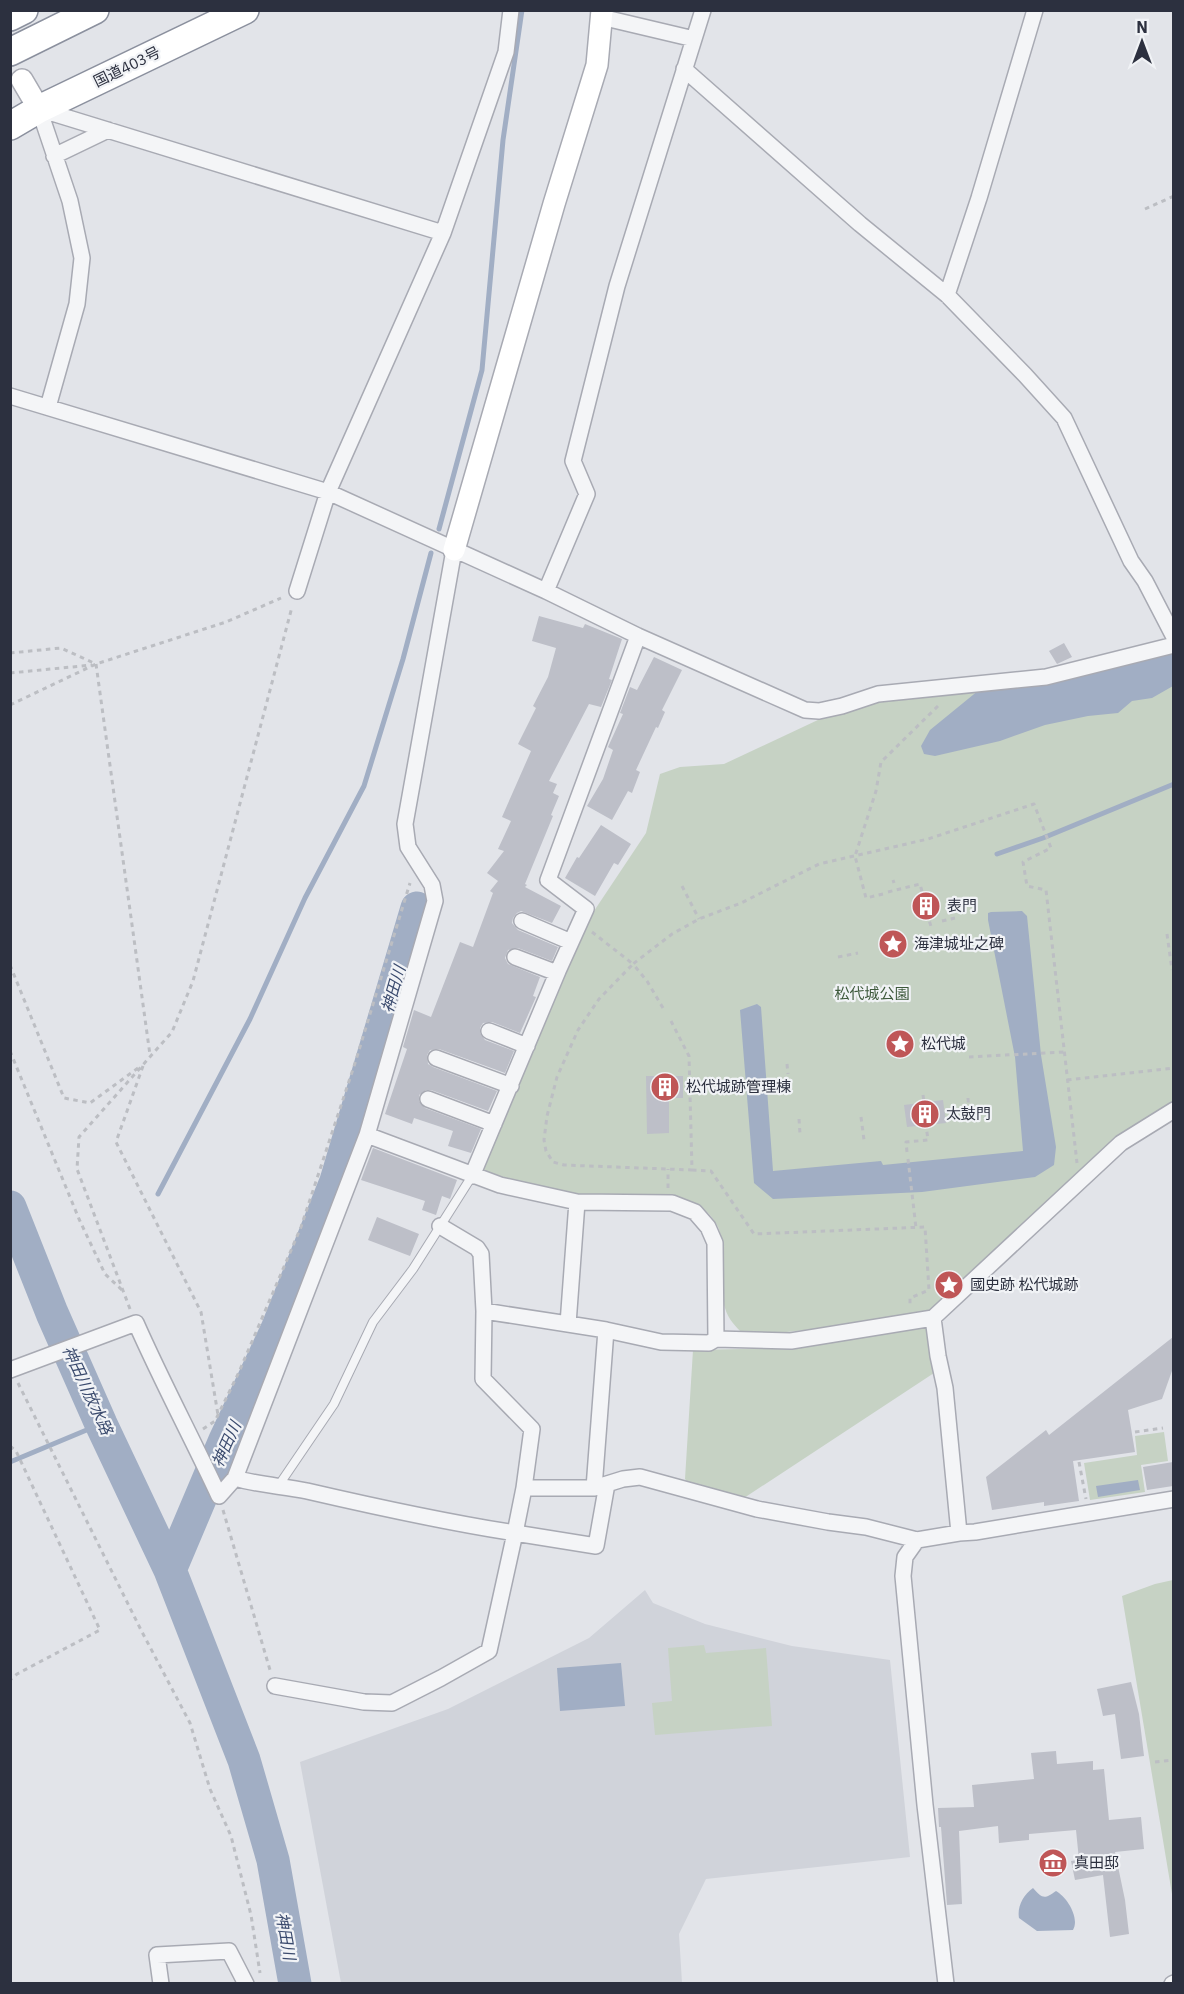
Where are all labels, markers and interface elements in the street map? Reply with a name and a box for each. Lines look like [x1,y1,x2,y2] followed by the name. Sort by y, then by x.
[1112,12,1172,72] north arrow
[1136,17,1148,37] text: N
[90,42,163,91] street label: 国道403号
[910,890,942,922] building icon: 表門
[947,896,977,915] place label: 表門
[877,928,909,960] place icon: 海津城址之碑
[914,934,1004,953] place label: 海津城址之碑
[377,961,410,1015] water label: 神田川
[834,984,910,1003] park label: 松代城公園
[884,1028,916,1060] place icon: 松代城
[921,1034,966,1053] place label: 松代城
[649,1071,681,1103] building icon: 松代城跡管理棟
[686,1077,791,1096] place label: 松代城跡管理棟
[909,1098,941,1130] building icon: 太鼓門
[946,1104,991,1123] place label: 太鼓門
[933,1269,965,1301] place icon: 國史跡 松代城跡
[970,1275,1079,1294] place label: 國史跡 松代城跡
[59,1342,118,1440] water label: 神田川放水路
[207,1416,246,1470] water label: 神田川
[1037,1847,1069,1879] museum icon: 真田邸
[1074,1853,1119,1872] place label: 真田邸
[272,1911,300,1963] water label: 神田川

